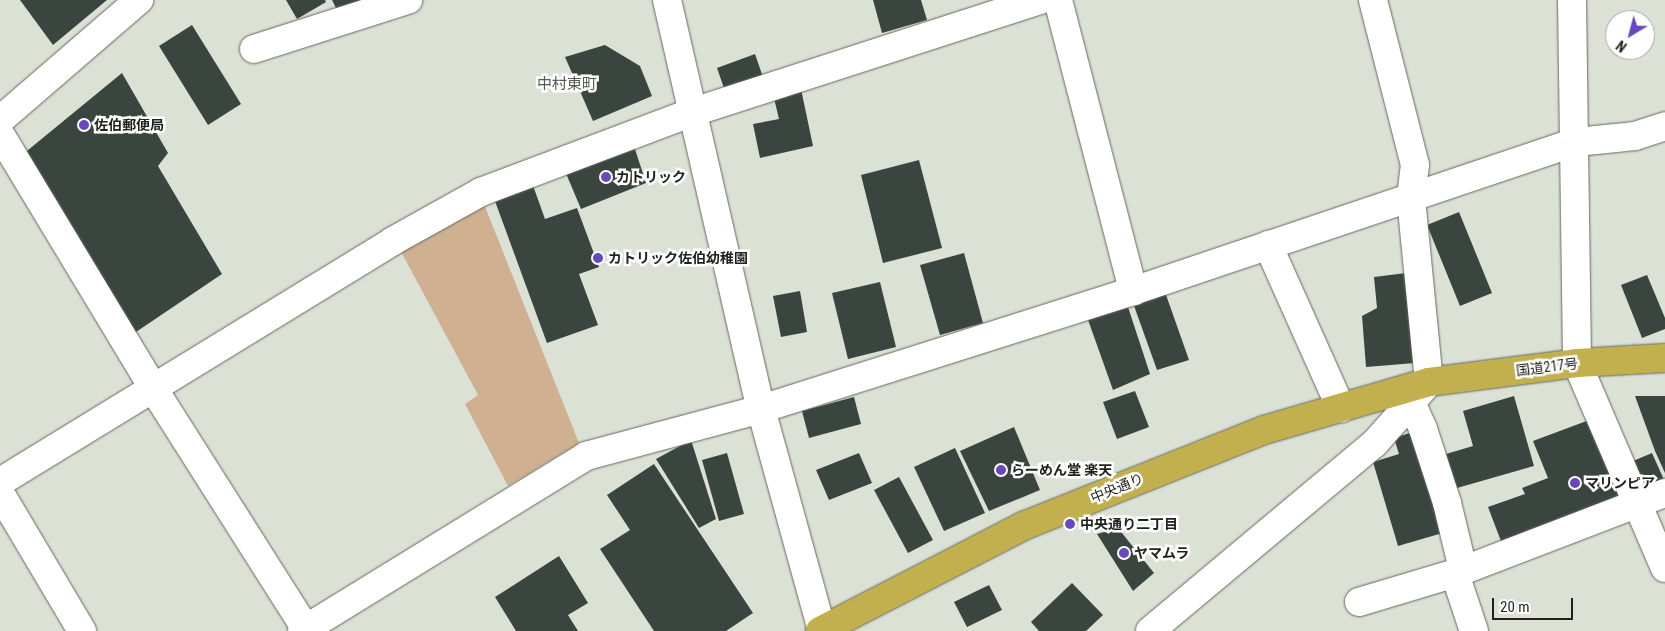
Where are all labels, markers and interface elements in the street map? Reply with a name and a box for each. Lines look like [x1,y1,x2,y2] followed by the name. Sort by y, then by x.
[1605,10,1655,60] north arrow
[1613,37,1630,55] text: N
[537,76,597,94] district label: 中村東町
[94,117,164,133] place label: 佐伯郵便局
[78,119,90,131] marker: 佐伯郵便局
[616,169,686,185] place label: カトリック
[600,171,612,183] marker: カトリック
[608,250,748,266] place label: カトリック佐伯幼稚園
[592,252,604,264] marker: カトリック佐伯幼稚園
[1515,355,1579,379] street label: 国道217号
[1011,462,1112,478] place label: らーめん堂 楽天
[995,464,1007,476] marker: らーめん堂 楽天
[1088,470,1146,506] street label: 中央通り
[1585,475,1655,491] place label: マリンピア
[1569,477,1581,489] marker: マリンピア
[1080,516,1178,532] place label: 中央通り二丁目
[1064,518,1076,530] marker: 中央通り二丁目
[1134,545,1190,561] place label: ヤマムラ
[1118,547,1130,559] marker: ヤマムラ
[1495,588,1576,620] scale bar
[1500,598,1530,616] text: 20 m

